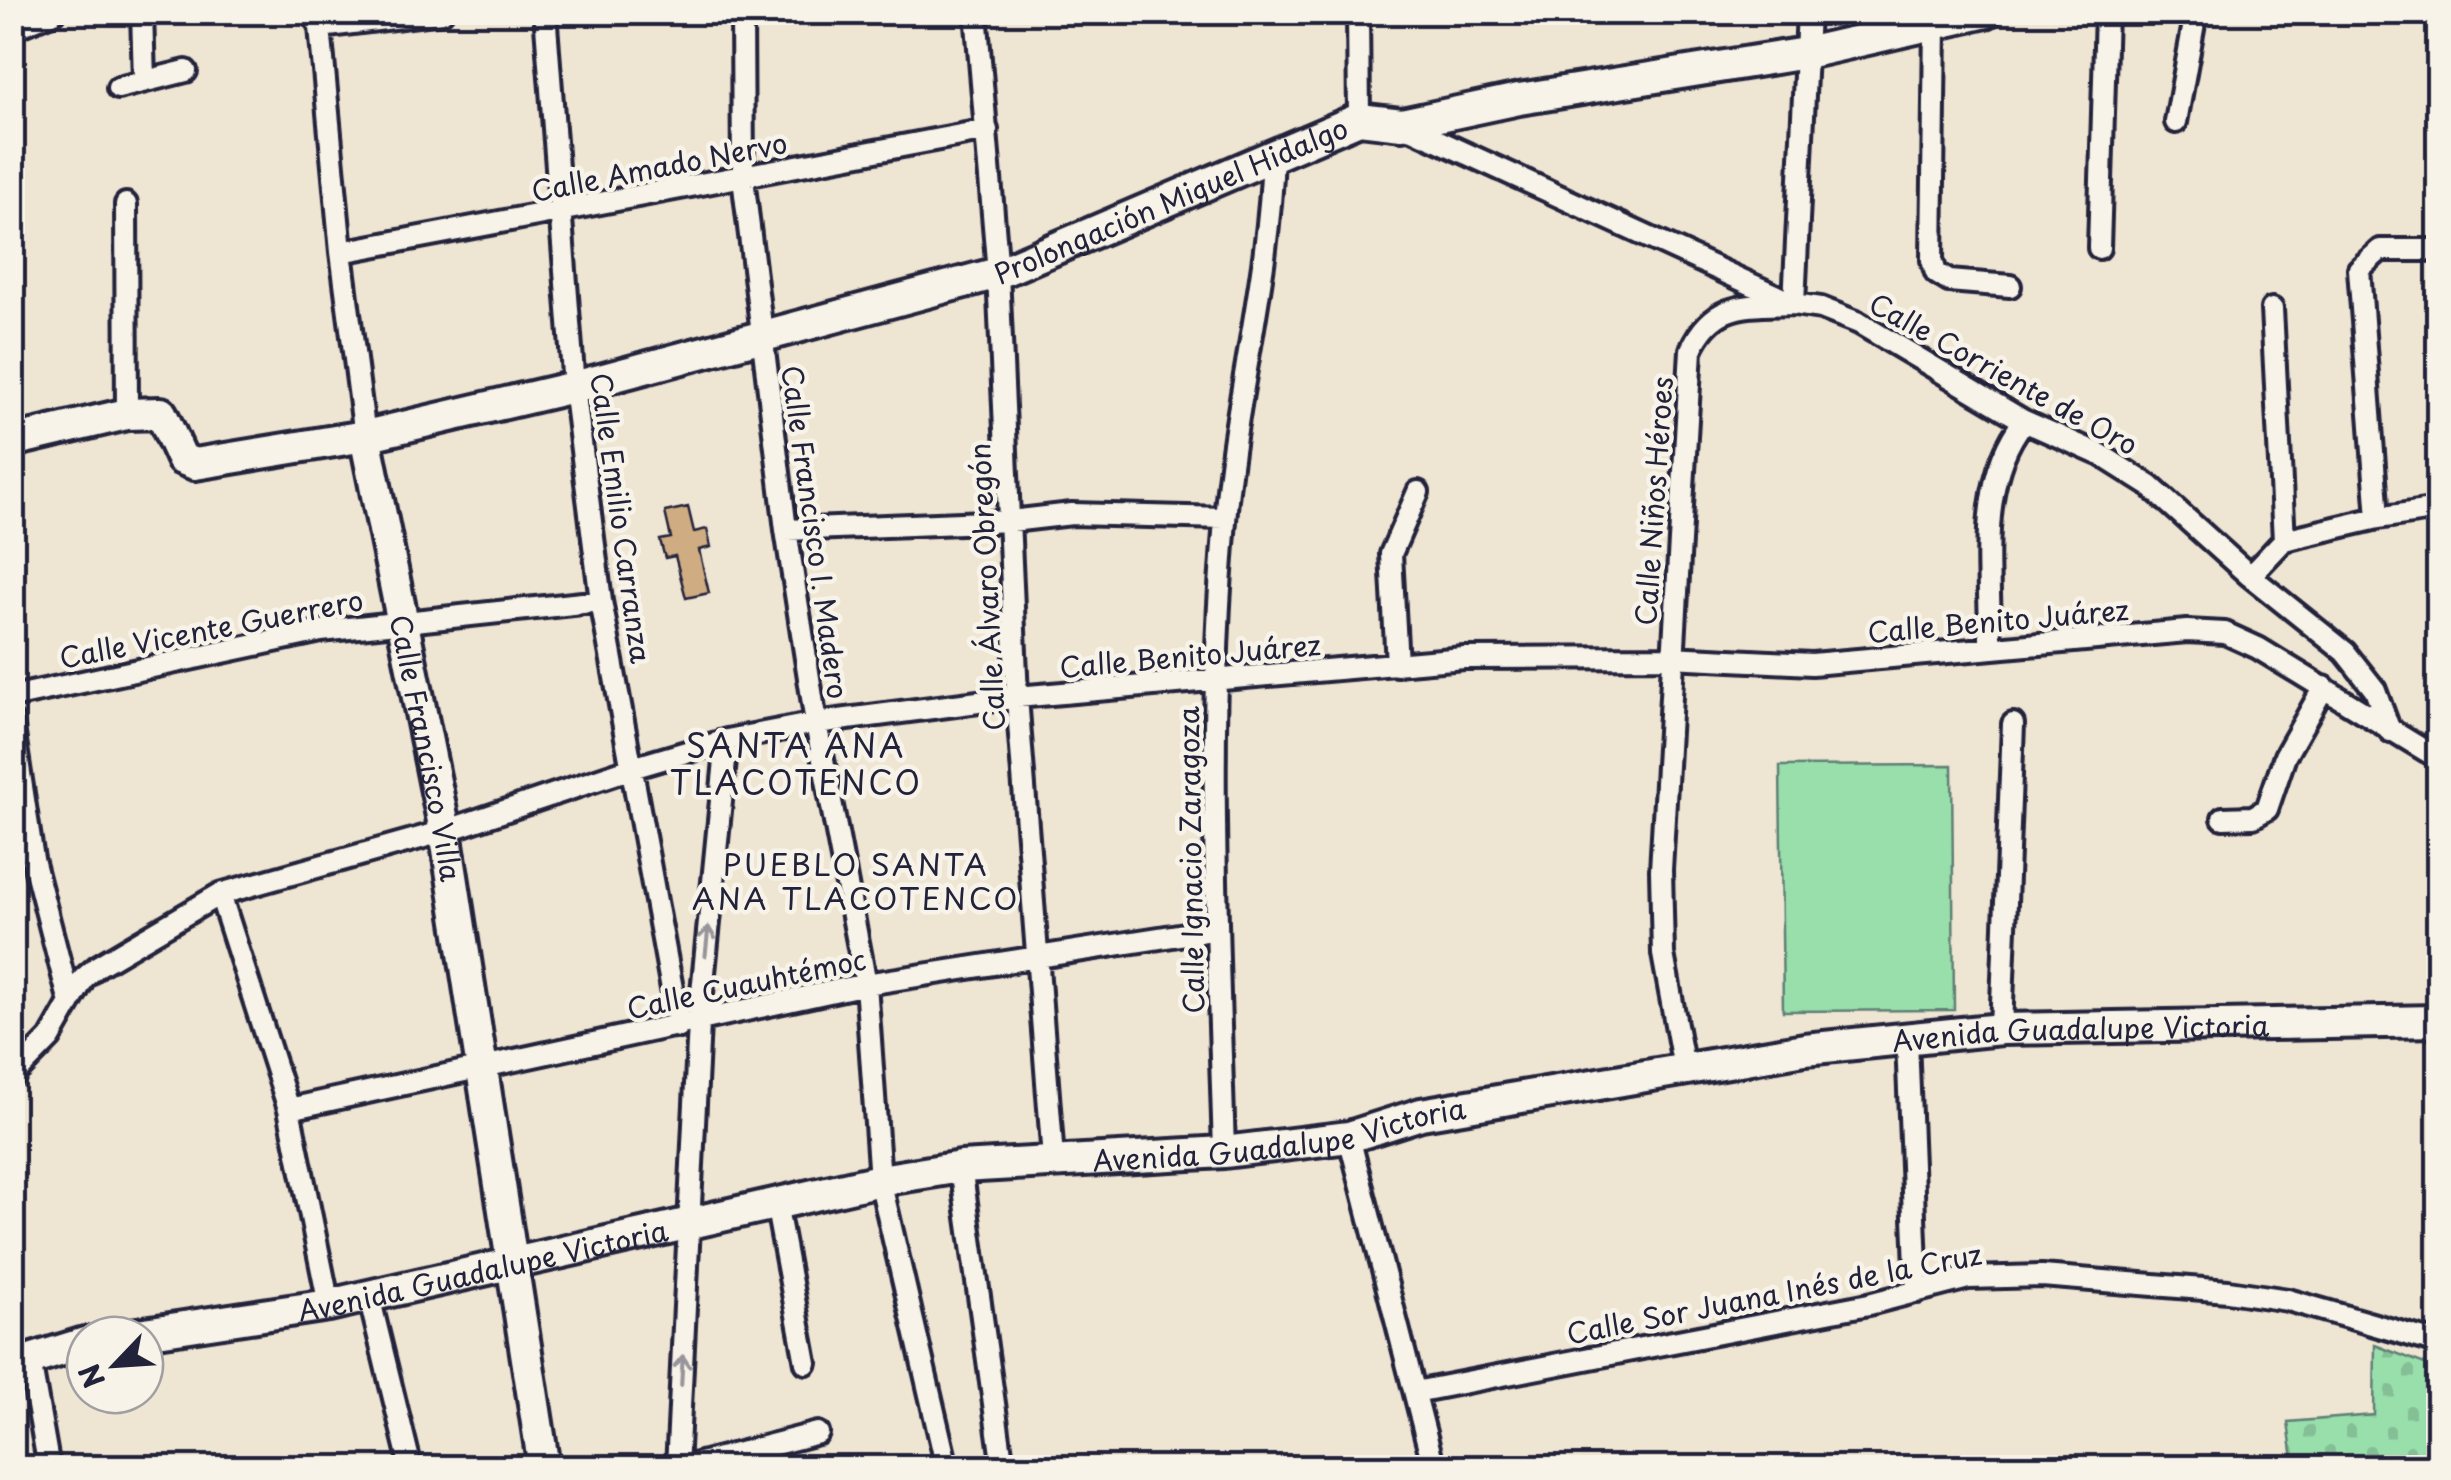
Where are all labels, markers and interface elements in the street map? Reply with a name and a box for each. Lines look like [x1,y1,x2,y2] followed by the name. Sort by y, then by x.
[987,105,1354,294] street label: Prolongación Miguel Hidalgo
[527,120,791,212] street label: Calle Amado Nervo
[1862,281,2146,465] street label: Calle Corriente de Oro
[771,362,861,702] street label: Calle Francisco I. Madero
[580,370,664,667] street label: Calle Emilio Carranza
[1623,375,1683,627] street label: Calle Niños Héroes
[957,442,1015,732] street label: Calle Álvaro Obregón
[55,577,367,679] street label: Calle Vicente Guerrero
[1866,587,2130,653] street label: Calle Benito Juárez
[380,611,474,885] street label: Calle Francisco Villa
[1058,622,1322,688] street label: Calle Benito Juárez
[1166,706,1214,1014] street label: Calle Ignacio Zaragoza
[670,721,922,806] district label: SANTA ANA TLACOTENCO
[692,841,1020,920] district label: PUEBLO SANTA ANA TLACOTENCO
[698,925,717,958] one-way arrow
[623,937,869,1029] street label: Calle Cuauhtémoc
[1890,1003,2270,1062] street label: Avenida Guadalupe Victoria
[1091,1085,1469,1181] street label: Avenida Guadalupe Victoria
[295,1207,672,1331] street label: Avenida Guadalupe Victoria
[1563,1232,1985,1354] street label: Calle Sor Juana Inés de la Cruz
[65,1315,165,1415] north arrow
[673,1355,692,1387] one-way arrow
[67,1357,115,1395] text: N

